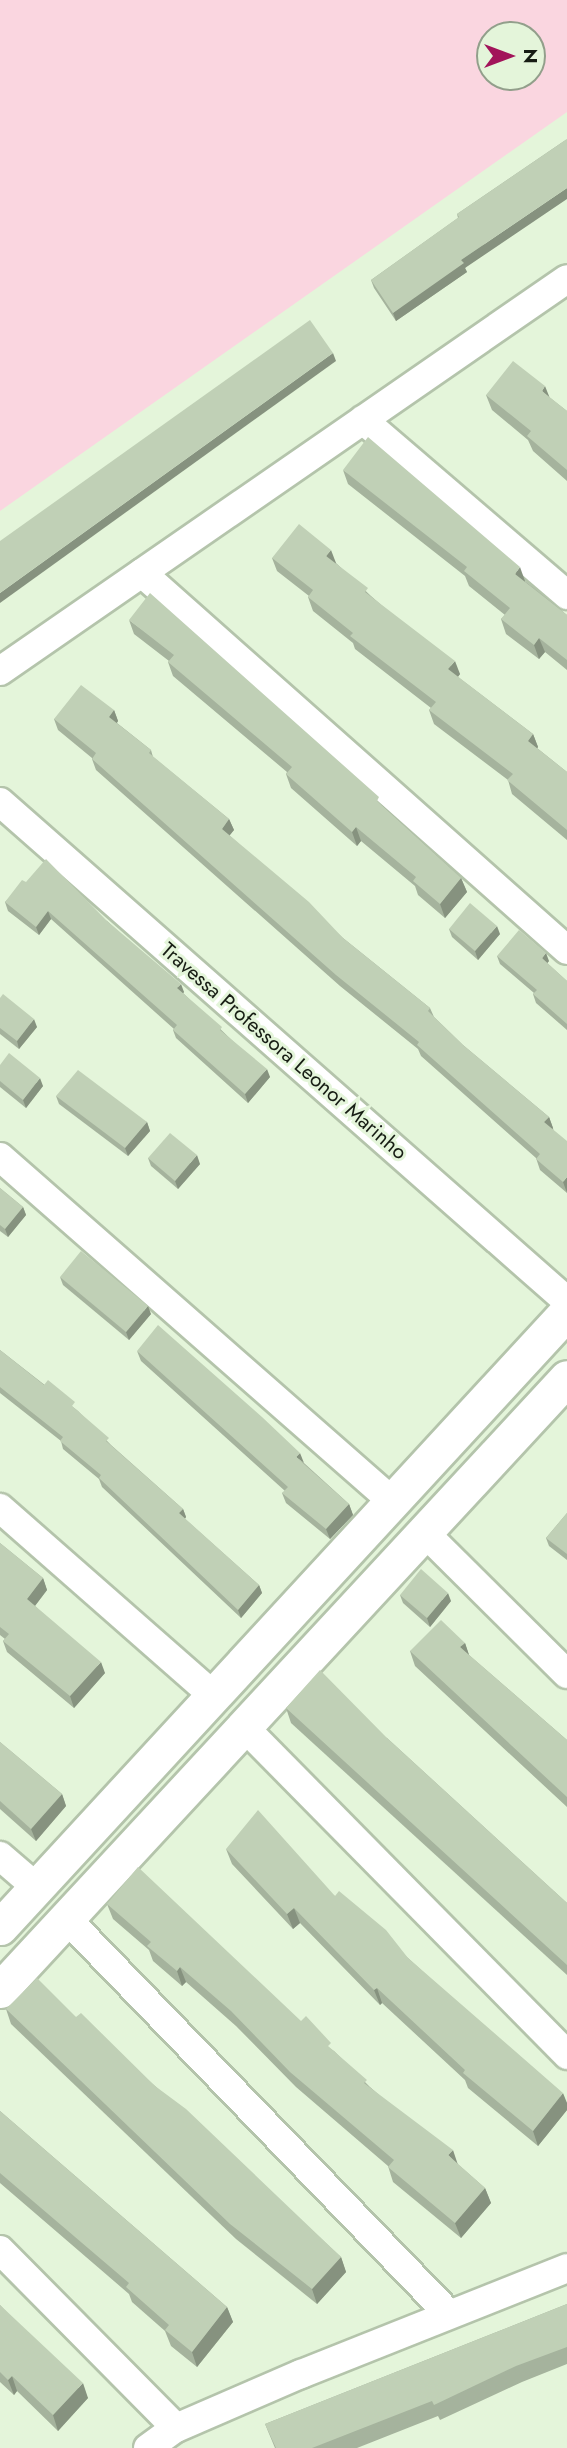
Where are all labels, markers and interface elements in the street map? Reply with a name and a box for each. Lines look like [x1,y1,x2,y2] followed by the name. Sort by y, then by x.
[476,21,546,91] north arrow
[517,48,544,64] text: N
[156,937,412,1165] street label: Travessa Professora Leonor Marinho

